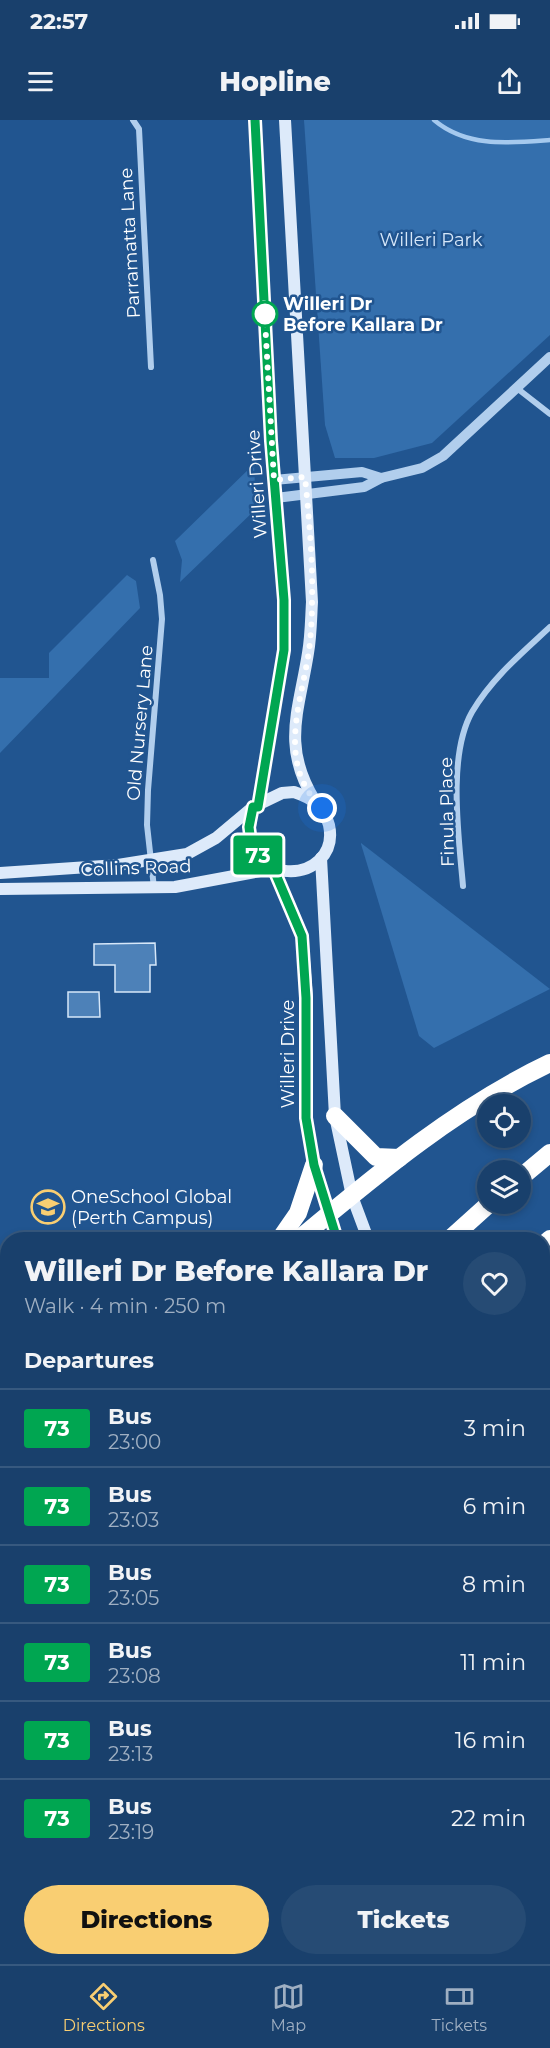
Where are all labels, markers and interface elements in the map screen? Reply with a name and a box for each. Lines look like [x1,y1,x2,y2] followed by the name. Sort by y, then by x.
[30,8,88,35] text: 22:57
[24,65,57,98] icon: menu
[219,65,331,98] text: Hopline
[493,65,526,98] icon: share
[115,167,145,319] street label: Parramatta Lane
[380,229,483,251] park label: Willeri Park
[283,293,443,336] place label: Willeri Dr Before Kallara Dr
[252,301,278,327] marker: Willeri Dr Before Kallara Dr
[242,429,272,539] street label: Willeri Drive
[122,644,158,802] street label: Old Nursery Lane
[435,757,459,867] street label: Finula Place
[307,793,337,823] your location
[231,836,285,874] line badge: 73
[245,843,271,868] text: 73
[80,855,192,881] street label: Collins Road
[277,999,299,1108] street label: Willeri Drive
[477,1094,531,1214] map controls
[477,1094,531,1148] button: locate
[477,1160,531,1214] button: layers
[71,1186,232,1229] place label: OneSchool Global (Perth Campus)
[30,1189,66,1225] school or university icon: OneSchool Global (Perth Campus)
[463,1252,526,1315] button: heart
[24,1254,428,1288] text: Willeri Dr Before Kallara Dr
[24,1294,226,1318] text: Walk · 4 min · 250 m
[24,1347,154,1374] text: Departures
[108,1403,152,1430] text: Bus
[464,1415,526,1442] text: 3 min
[44,1416,70,1441] text: 73
[108,1430,161,1454] text: 23:00
[108,1481,152,1508] text: Bus
[463,1493,526,1520] text: 6 min
[44,1494,70,1519] text: 73
[108,1508,159,1532] text: 23:03
[108,1559,152,1586] text: Bus
[462,1571,526,1598] text: 8 min
[44,1572,70,1597] text: 73
[108,1586,159,1610] text: 23:05
[108,1637,152,1664] text: Bus
[460,1649,526,1676] text: 11 min
[44,1650,70,1675] text: 73
[108,1664,161,1688] text: 23:08
[108,1715,152,1742] text: Bus
[455,1727,526,1754] text: 16 min
[44,1728,70,1753] text: 73
[108,1742,153,1766] text: 23:13
[108,1793,152,1820] text: Bus
[451,1805,526,1832] text: 22 min
[44,1806,70,1831] text: 73
[108,1820,154,1844] text: 23:19
[24,1885,269,1954] button: Directions
[281,1885,526,1954] button: Tickets
[63,1980,145,2035] tab: Directions
[270,1980,306,2035] tab: Map
[432,1980,487,2035] tab: Tickets

